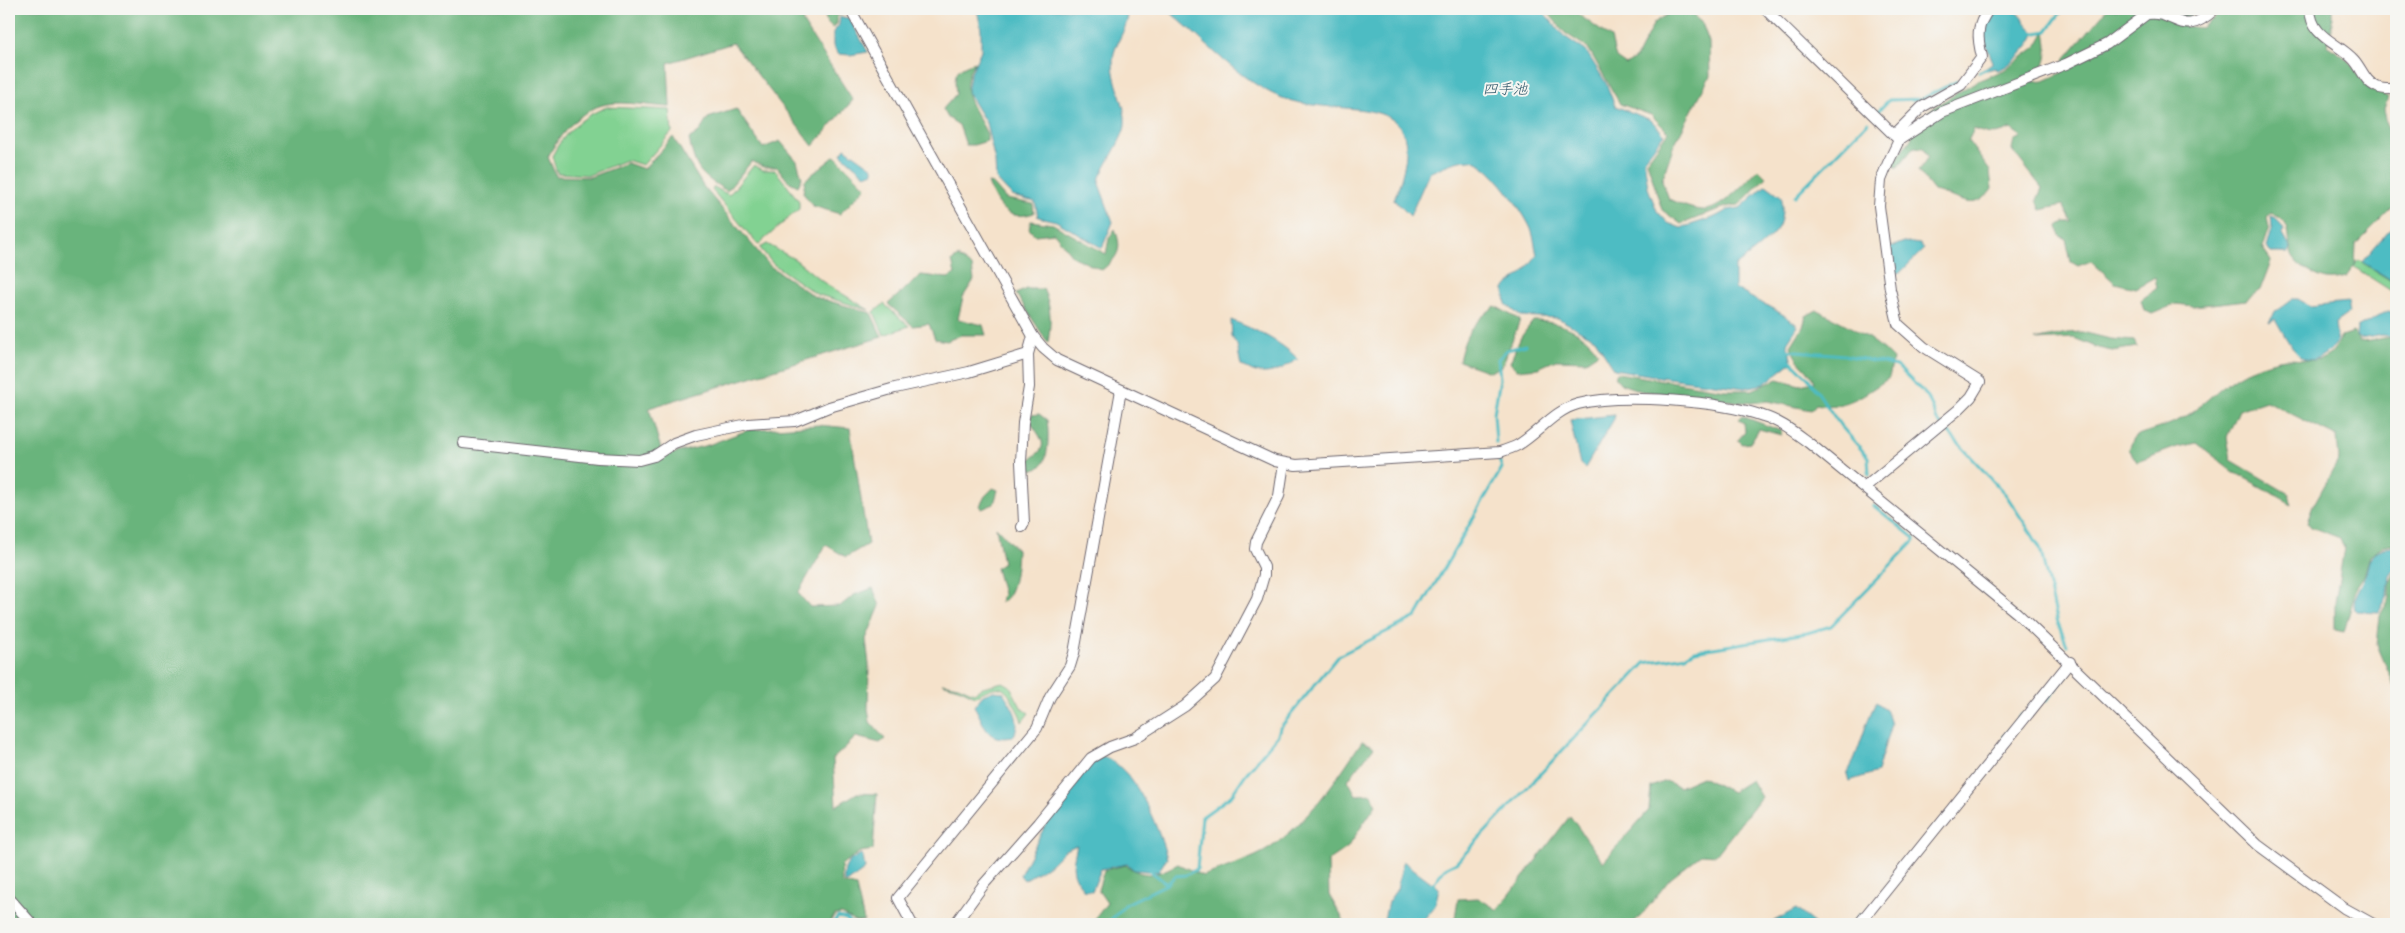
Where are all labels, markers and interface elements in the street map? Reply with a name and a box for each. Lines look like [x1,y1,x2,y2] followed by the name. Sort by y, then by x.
[1482,78,1528,98] water label: 四手池

